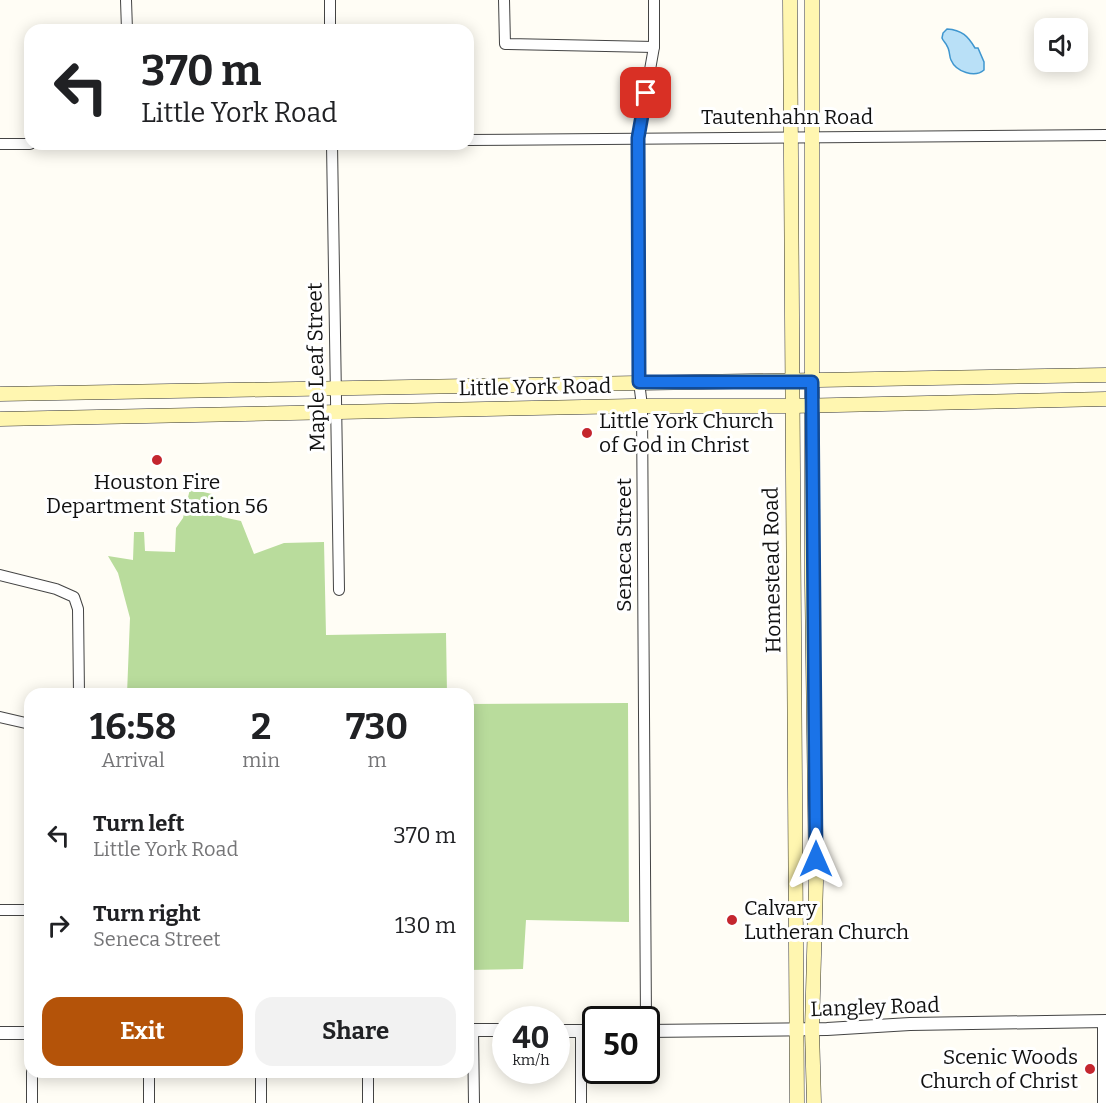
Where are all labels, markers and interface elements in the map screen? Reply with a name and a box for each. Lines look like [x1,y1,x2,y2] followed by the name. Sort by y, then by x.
[1034,18,1088,72] map controls
[1034,18,1088,72] button: sound
[141,46,261,96] text: 370 m
[42,48,120,126] icon: left
[620,67,671,118] pin
[629,76,662,109] icon: arrive
[141,97,337,129] text: Little York Road
[701,104,873,130] street label: Tautenhahn Road
[302,282,330,452] street label: Maple Leaf Street
[458,373,612,401] street label: Little York Road
[599,408,773,458] place label: Little York Church of God in Christ
[580,426,594,440] marker: Little York Church of God in Christ
[150,453,164,467] marker: Houston Fire Department Station 56
[46,469,268,519] place label: Houston Fire Department Station 56
[611,478,637,612] street label: Seneca Street
[758,487,786,653] street label: Homestead Road
[90,705,176,749] text: 16:58
[251,705,271,749] text: 2
[346,705,408,749] text: 730
[101,748,165,772] text: Arrival
[242,748,280,772] text: min
[367,748,387,772] text: m
[93,810,185,837] text: Turn left
[42,819,75,852] icon: left
[393,822,456,849] text: 370 m
[784,827,848,891] position arrow
[93,837,238,861] text: Little York Road
[744,895,909,945] place label: Calvary Lutheran Church
[93,900,201,927] text: Turn right
[42,909,75,942] icon: right
[395,912,456,939] text: 130 m
[725,913,739,927] marker: Calvary Lutheran Church
[93,927,221,951] text: Seneca Street
[810,992,940,1022] street label: Langley Road
[42,997,243,1066] button: Exit
[255,997,456,1066] button: Share
[582,1006,660,1084] speed limit sign: 50
[512,1020,550,1056] text: 40
[920,1044,1078,1094] place label: Scenic Woods Church of Christ
[512,1051,550,1069] text: km/h
[1083,1062,1097,1076] marker: Scenic Woods Church of Christ

